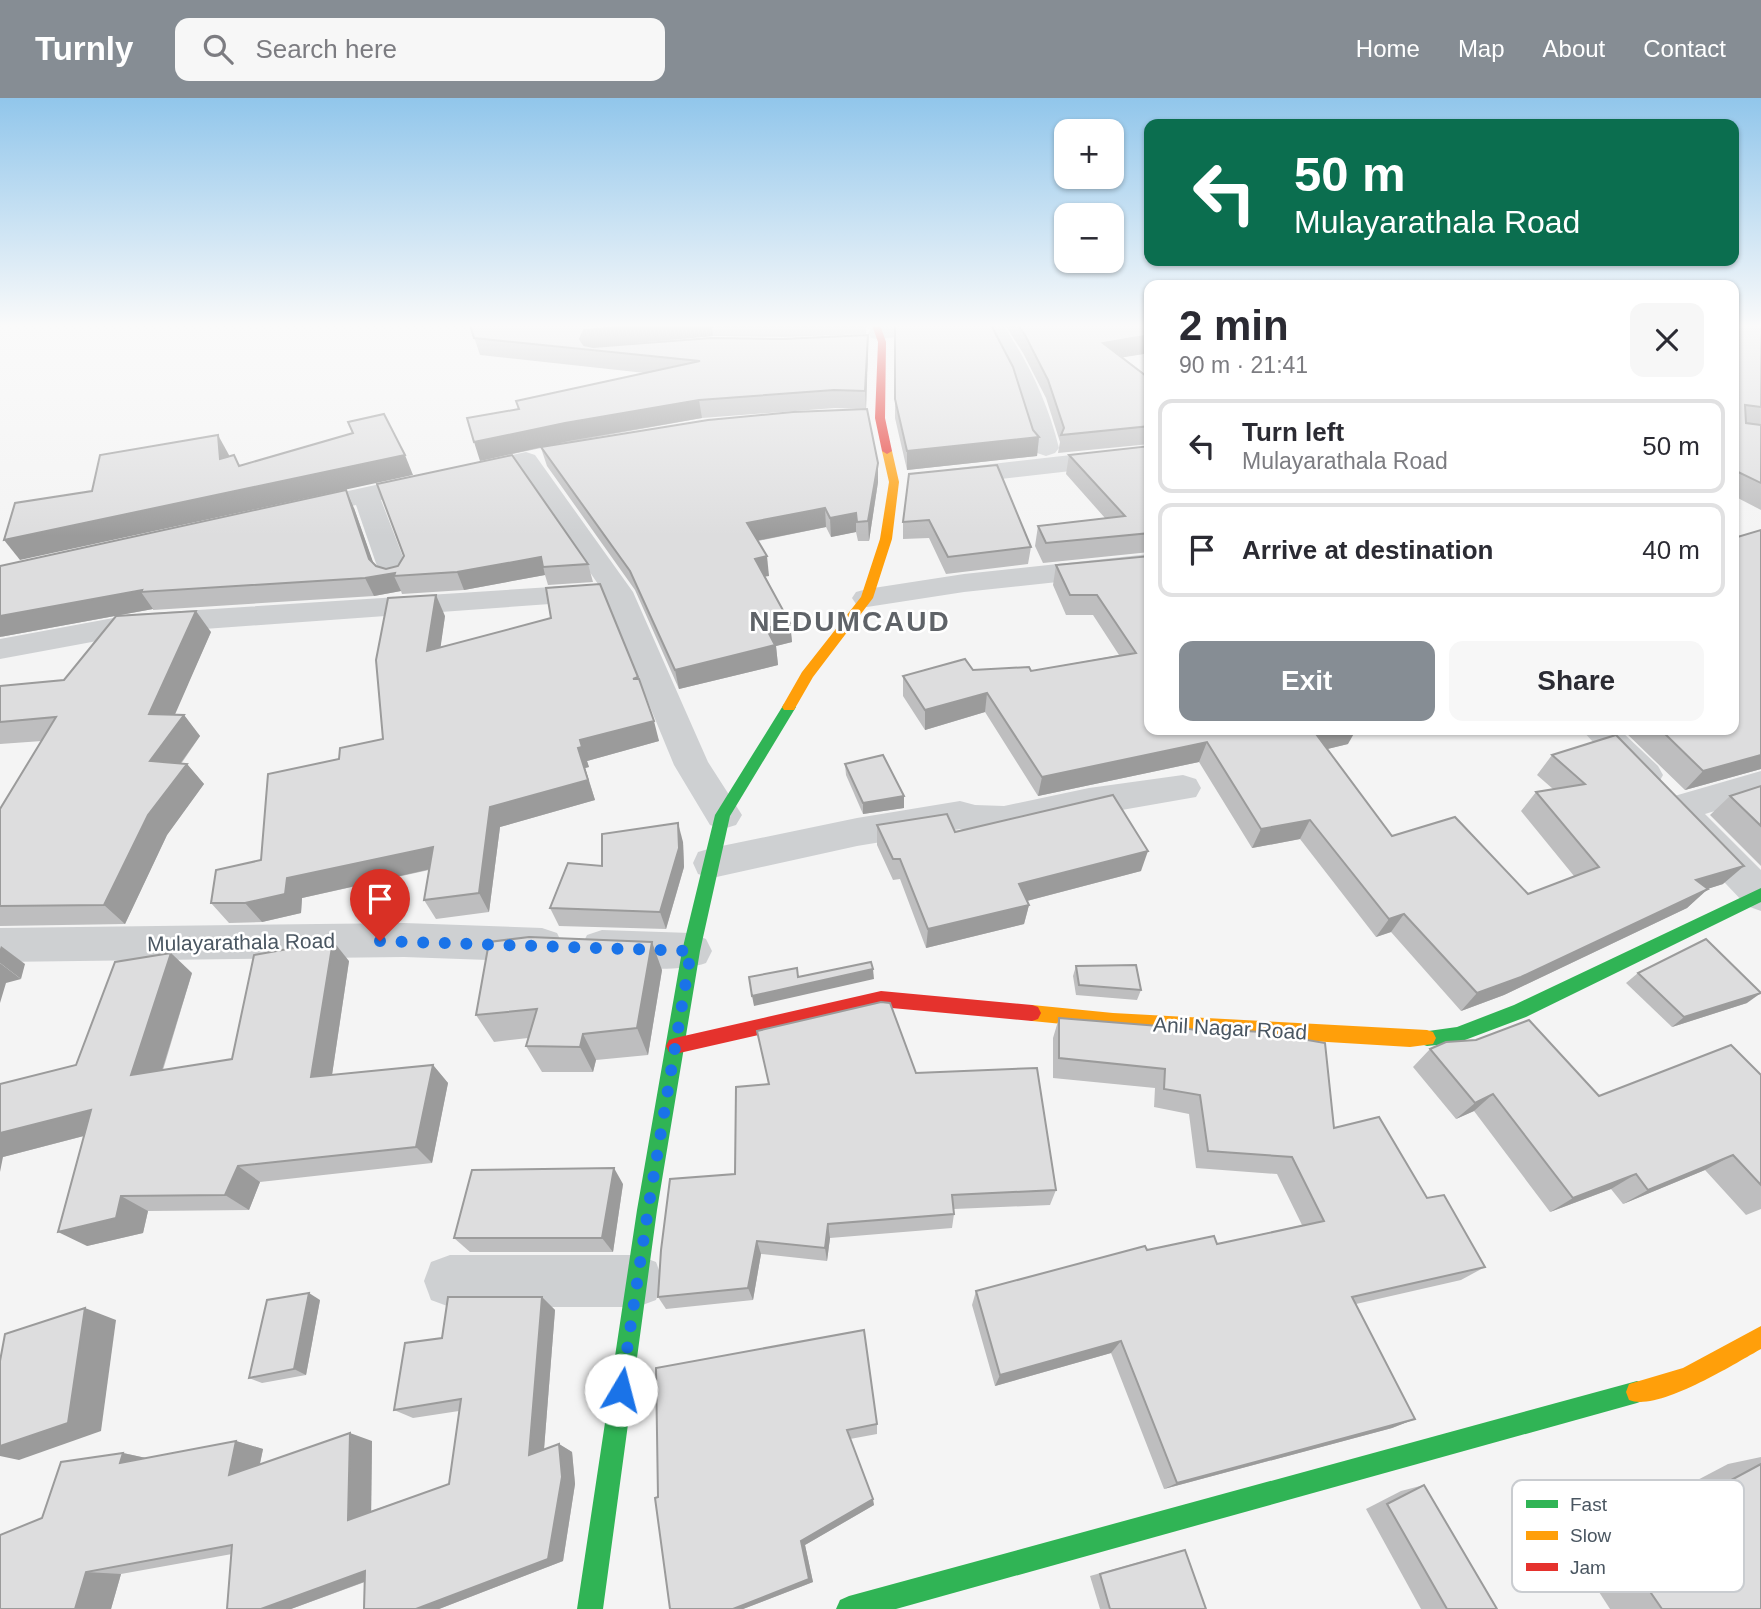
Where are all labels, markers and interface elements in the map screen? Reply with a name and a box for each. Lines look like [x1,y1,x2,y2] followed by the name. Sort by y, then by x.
[175,18,665,81] search box
[35,30,133,67] text: Turnly
[199,30,237,68] icon: search
[255,34,397,64] text: Search here
[1356,35,1420,62] text: Home
[1458,35,1505,62] text: Map
[1543,35,1605,62] text: About
[1643,35,1726,62] text: Contact
[1054,119,1124,273] map controls
[1054,119,1124,189] button: +
[1179,147,1270,238] icon: left
[1294,147,1406,201] text: 50 m
[1054,203,1124,273] button: −
[1294,204,1580,240] text: Mulayarathala Road
[1179,302,1289,349] text: 2 min
[1630,303,1704,377] button: close
[1179,352,1308,378] text: 90 m · 21:41
[1242,417,1344,447] text: Turn left
[1183,427,1221,465] icon: left
[1642,431,1700,461] text: 50 m
[1242,448,1448,474] text: Mulayarathala Road
[1183,531,1221,569] icon: arrive
[1242,535,1493,565] text: Arrive at destination
[1642,535,1700,565] text: 40 m
[749,606,951,637] district label: NEDUMCAUD
[1179,641,1435,721] button: Exit
[1449,641,1704,721] button: Share
[350,869,410,941] pin
[361,880,399,918] icon: arrive
[147,929,335,955] street label: Mulayarathala Road
[1152,1012,1308,1044] street label: Anil Nagar Road
[584,1353,658,1427] position arrow
[1512,1480,1744,1592] legend
[1570,1494,1608,1515] text: Fast
[1570,1525,1611,1546] text: Slow
[1570,1557,1606,1578] text: Jam

